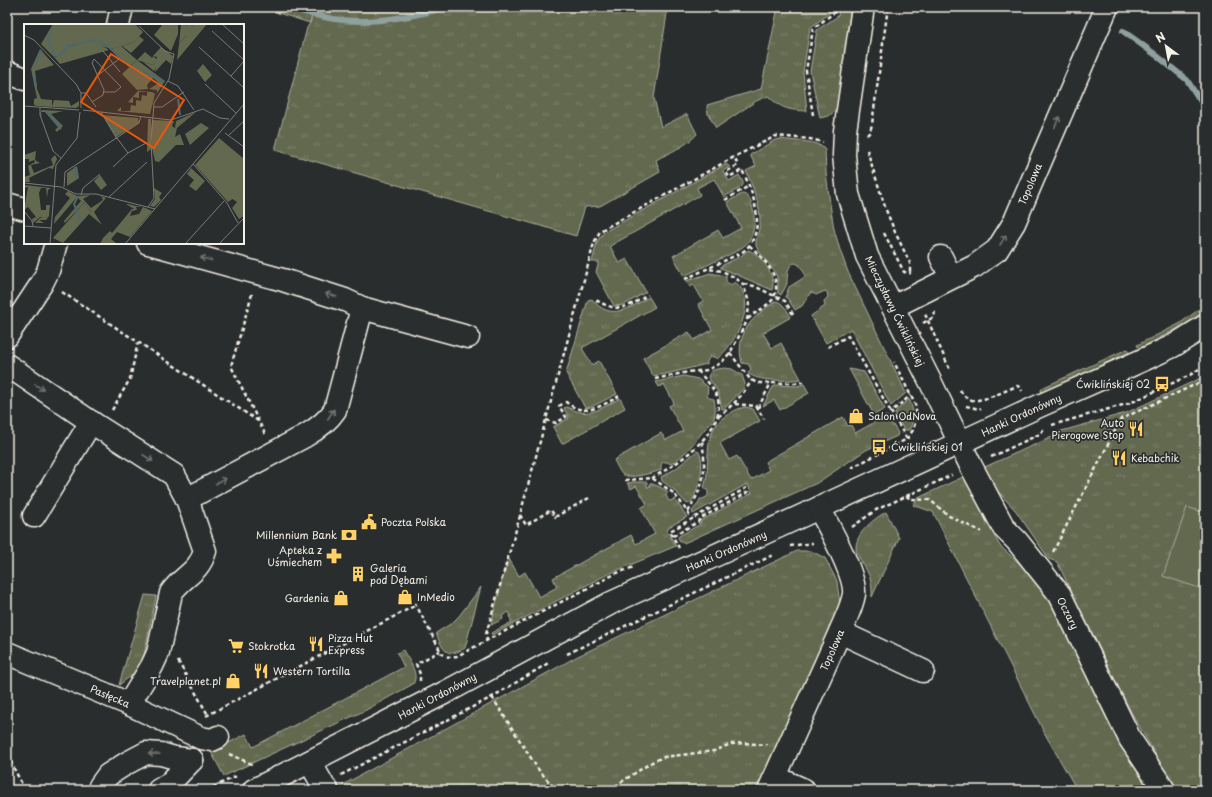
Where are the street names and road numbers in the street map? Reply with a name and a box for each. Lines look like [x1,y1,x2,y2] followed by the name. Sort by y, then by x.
[1014,160,1045,207] street label: Topolowa
[861,253,929,369] street label: Mieczysławy Ćwiklińskiej
[978,389,1064,441] street label: Hanki Ordonówny
[683,526,769,576] street label: Hanki Ordonówny
[1054,594,1083,632] street label: Oczary
[816,626,848,673] street label: Topolowa
[395,669,479,723] street label: Hanki Ordonówny
[88,680,133,711] street label: Pasłęcka

